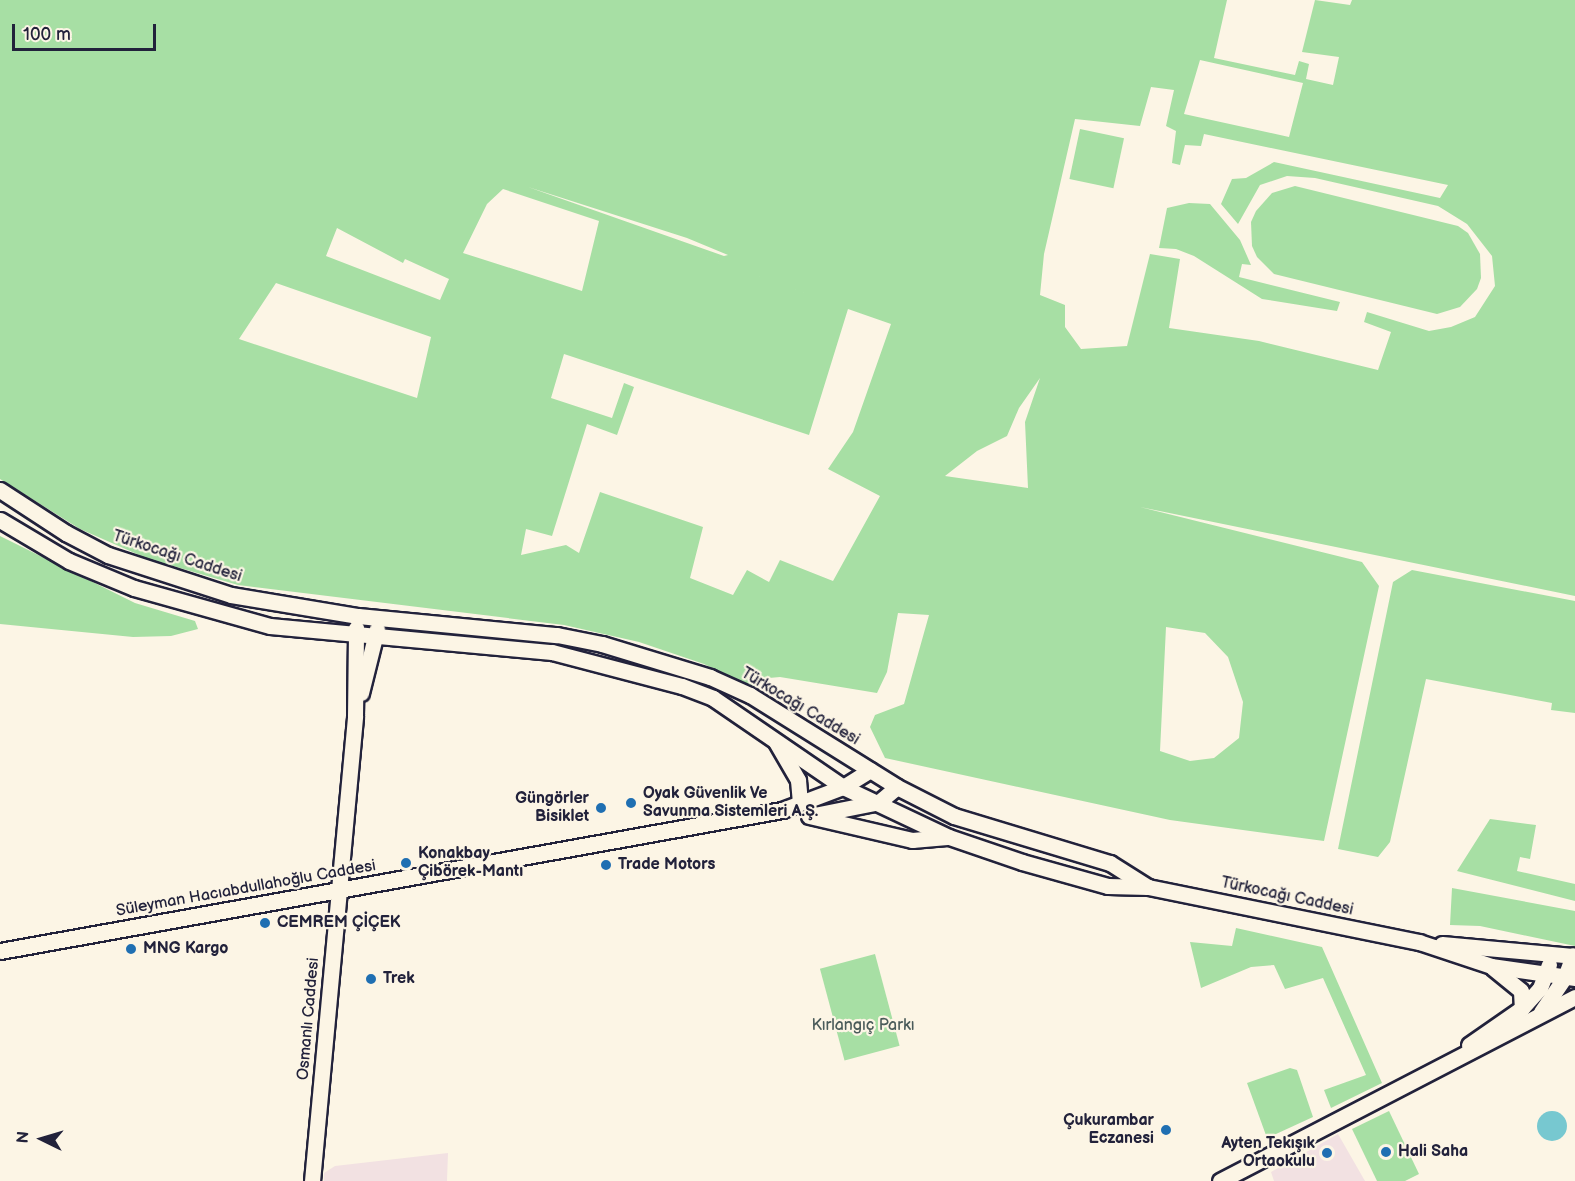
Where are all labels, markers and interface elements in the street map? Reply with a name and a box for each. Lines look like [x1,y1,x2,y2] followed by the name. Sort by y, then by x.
[15,12,159,50] scale bar
[23,24,71,45] text: 100 m
[110,527,244,587] street label: Türkocağı Caddesi
[737,664,863,750] street label: Türkocağı Caddesi
[643,784,818,822] place label: Oyak Güvenlik Ve Savunma Sistemleri A.Ş.
[515,789,589,827] place label: Güngörler Bisiklet
[624,796,638,810] marker: Oyak Güvenlik Ve Savunma Sistemleri A.Ş.
[594,801,608,815] marker: Güngörler Bisiklet
[418,844,523,882] place label: Konakbay Çibörek-Mantı
[618,855,715,875] place label: Trade Motors
[399,856,413,870] marker: Konakbay Çibörek-Mantı
[115,857,377,921] street label: Süleyman Hacıabdullahoğlu Caddesi
[599,858,613,872] marker: Trade Motors
[1219,874,1355,920] street label: Türkocağı Caddesi
[277,913,401,933] place label: CEMREM ÇİÇEK
[258,916,272,930] marker: CEMREM ÇİÇEK
[143,939,228,959] place label: MNG Kargo
[124,942,138,956] marker: MNG Kargo
[294,957,324,1081] street label: Osmanlı Caddesi
[383,969,415,989] place label: Trek
[364,972,378,986] marker: Trek
[811,1016,915,1036] park label: Kırlangıç Parkı
[12,1109,72,1169] north arrow
[1063,1111,1154,1149] place label: Çukurambar Eczanesi
[1159,1123,1173,1137] marker: Çukurambar Eczanesi
[14,1131,34,1144] text: N
[1221,1134,1315,1172] place label: Ayten Tekışık Ortaokulu
[1398,1142,1468,1162] place label: Hali Saha
[1379,1145,1393,1159] marker: Hali Saha
[1320,1146,1334,1160] marker: Ayten Tekışık Ortaokulu

